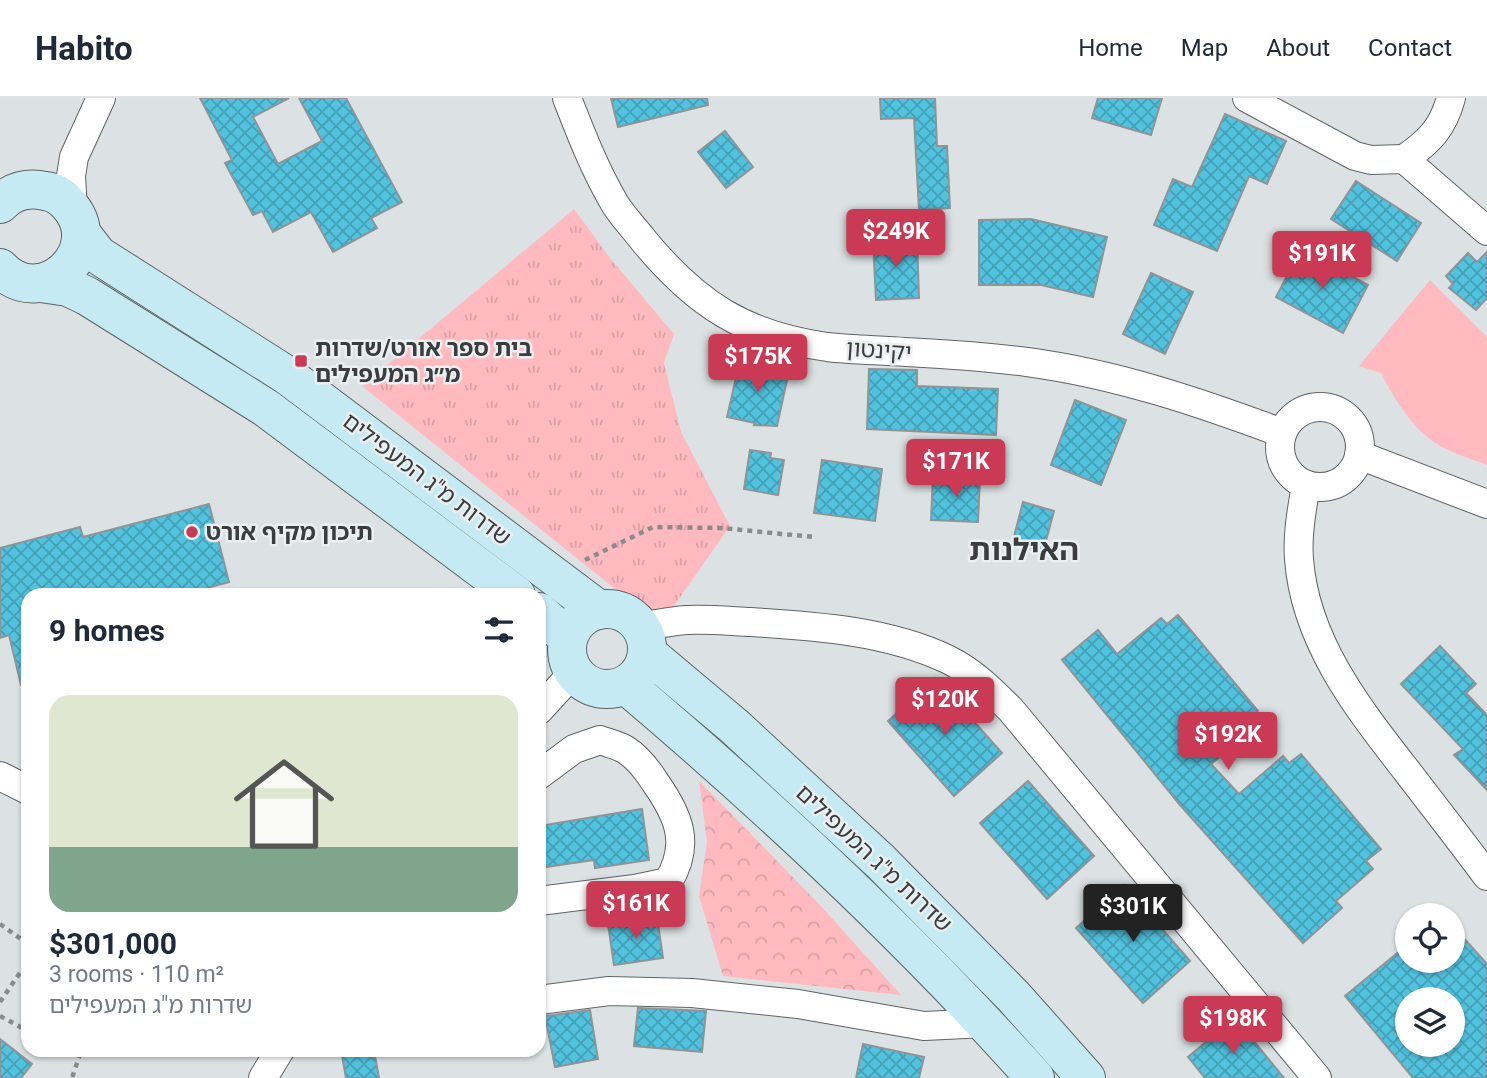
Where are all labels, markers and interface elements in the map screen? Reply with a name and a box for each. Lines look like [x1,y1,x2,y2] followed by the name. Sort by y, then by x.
[35,29,133,68] text: Habito
[1078,34,1143,62] text: Home
[1181,34,1228,62] text: Map
[1266,34,1330,62] text: About
[1368,34,1452,62] text: Contact
[847,209,945,269] pin: $249K
[862,218,930,245] text: $249K
[1273,232,1371,291] pin: $191K
[1288,240,1356,267] text: $191K
[709,334,807,394] pin: $175K
[315,335,533,388] place label: בית ספר אורט/שדרות מ״ג המעפילים
[845,335,913,366] street label: יקינטון
[724,343,792,370] text: $175K
[293,353,309,369] marker: בית ספר אורט/שדרות מ״ג המעפילים
[337,407,516,551] street label: שדרות מ"ג המעפילים
[907,440,1005,499] pin: $171K
[922,448,990,475] text: $171K
[206,519,373,546] place label: תיכון מקיף אורט
[184,524,200,540] marker: תיכון מקיף אורט
[969,532,1079,567] district label: האילנות
[480,611,518,649] icon: filters
[49,613,165,648] text: 9 homes
[896,678,994,737] pin: $120K
[911,686,979,713] text: $120K
[1179,712,1277,772] pin: $192K
[1194,721,1262,748] text: $192K
[221,741,347,867] icon: home
[790,779,957,938] street label: שדרות מ"ג המעפילים
[587,882,685,941] pin: $161K
[1084,884,1182,944] pin: $301K
[602,890,670,917] text: $161K
[1099,893,1167,920] text: $301K
[1395,903,1465,1057] map controls
[1395,903,1465,973] button: locate
[49,926,177,961] text: $301,000
[49,961,224,988] text: 3 rooms · 110 m²
[1395,987,1465,1057] button: layers
[49,992,252,1019] text: שדרות מ"ג המעפילים
[1184,996,1282,1056] pin: $198K
[1199,1005,1267,1032] text: $198K

